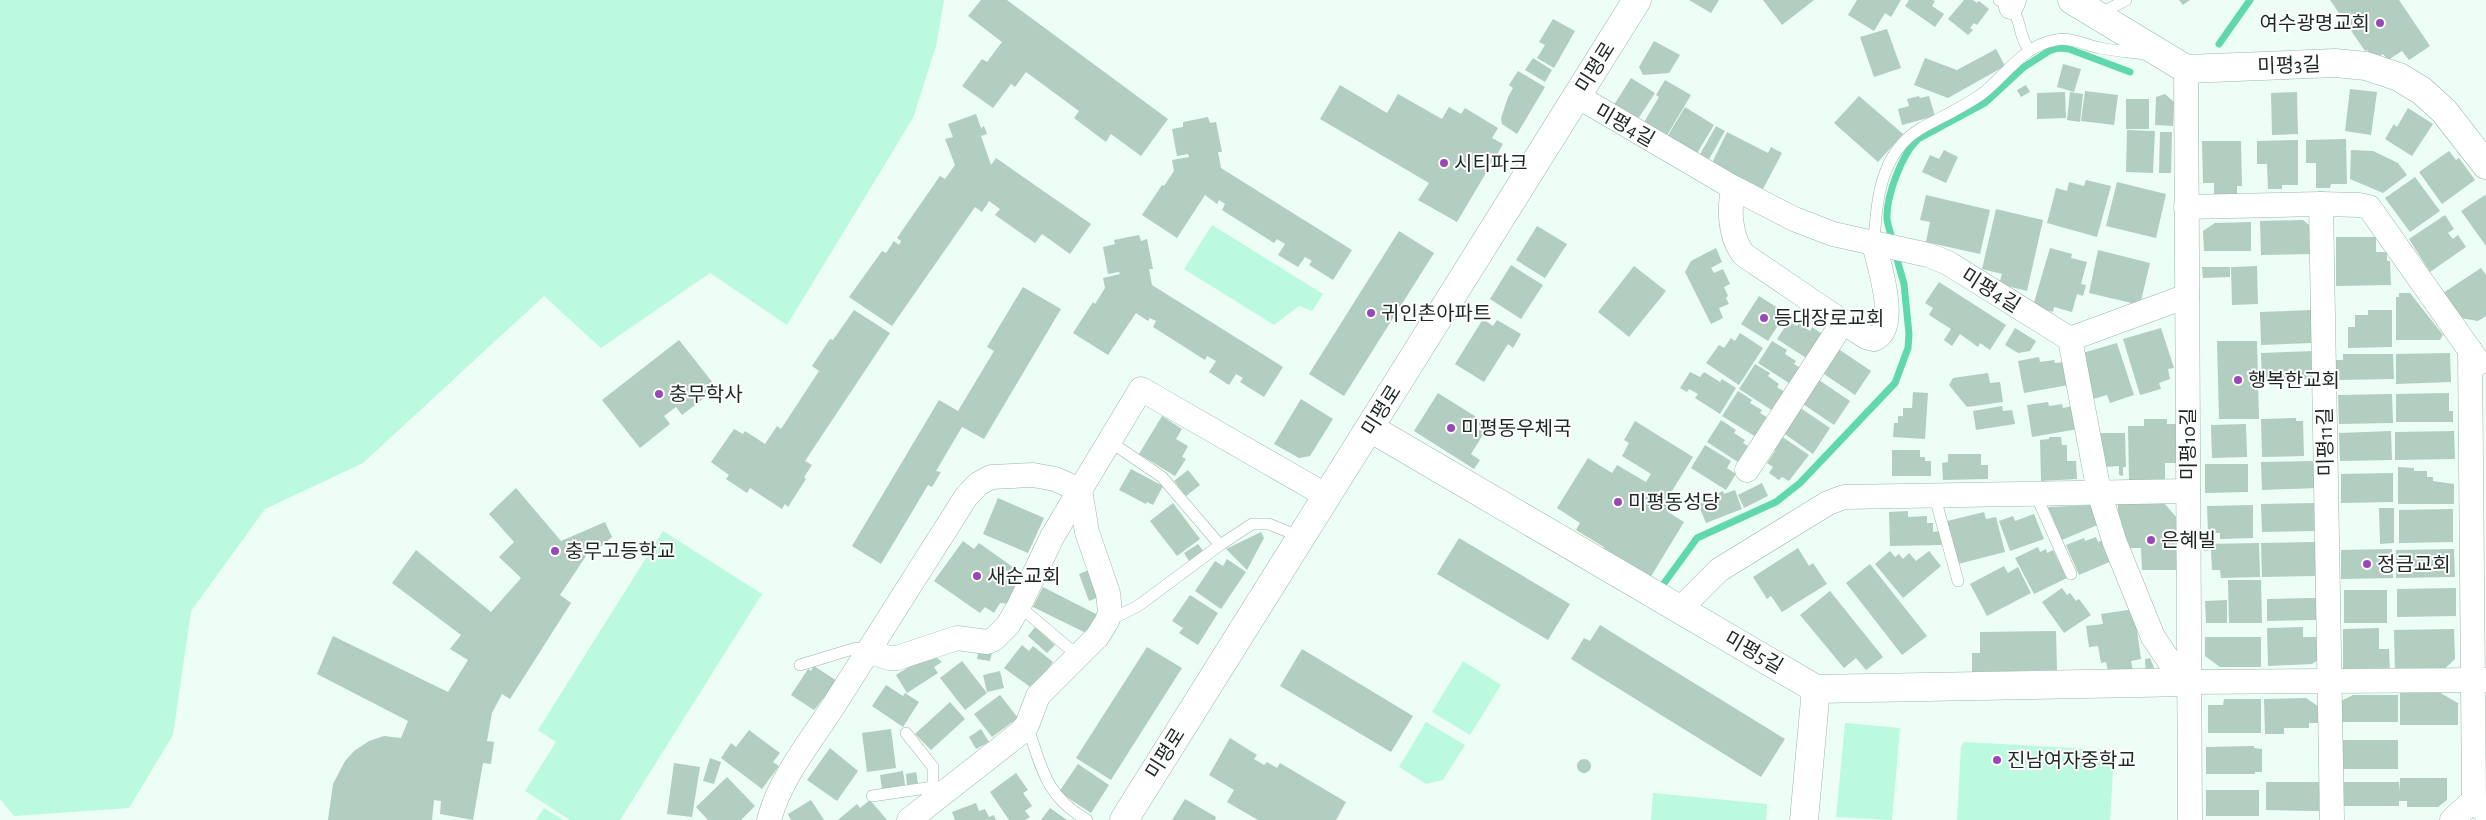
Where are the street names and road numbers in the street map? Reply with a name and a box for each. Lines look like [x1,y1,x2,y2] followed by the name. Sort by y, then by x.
[1572,38,1619,96] street label: 미평로
[2257,54,2321,77] street label: 미평3길
[1591,100,1658,151] street label: 미평4길
[1958,264,2024,317] street label: 미평4길
[1358,381,1405,439] street label: 미평로
[2314,407,2337,477] street label: 미평11길
[2178,408,2199,480] street label: 미평10길
[1721,627,1787,677] street label: 미평5길
[1142,724,1189,782] street label: 미평로

